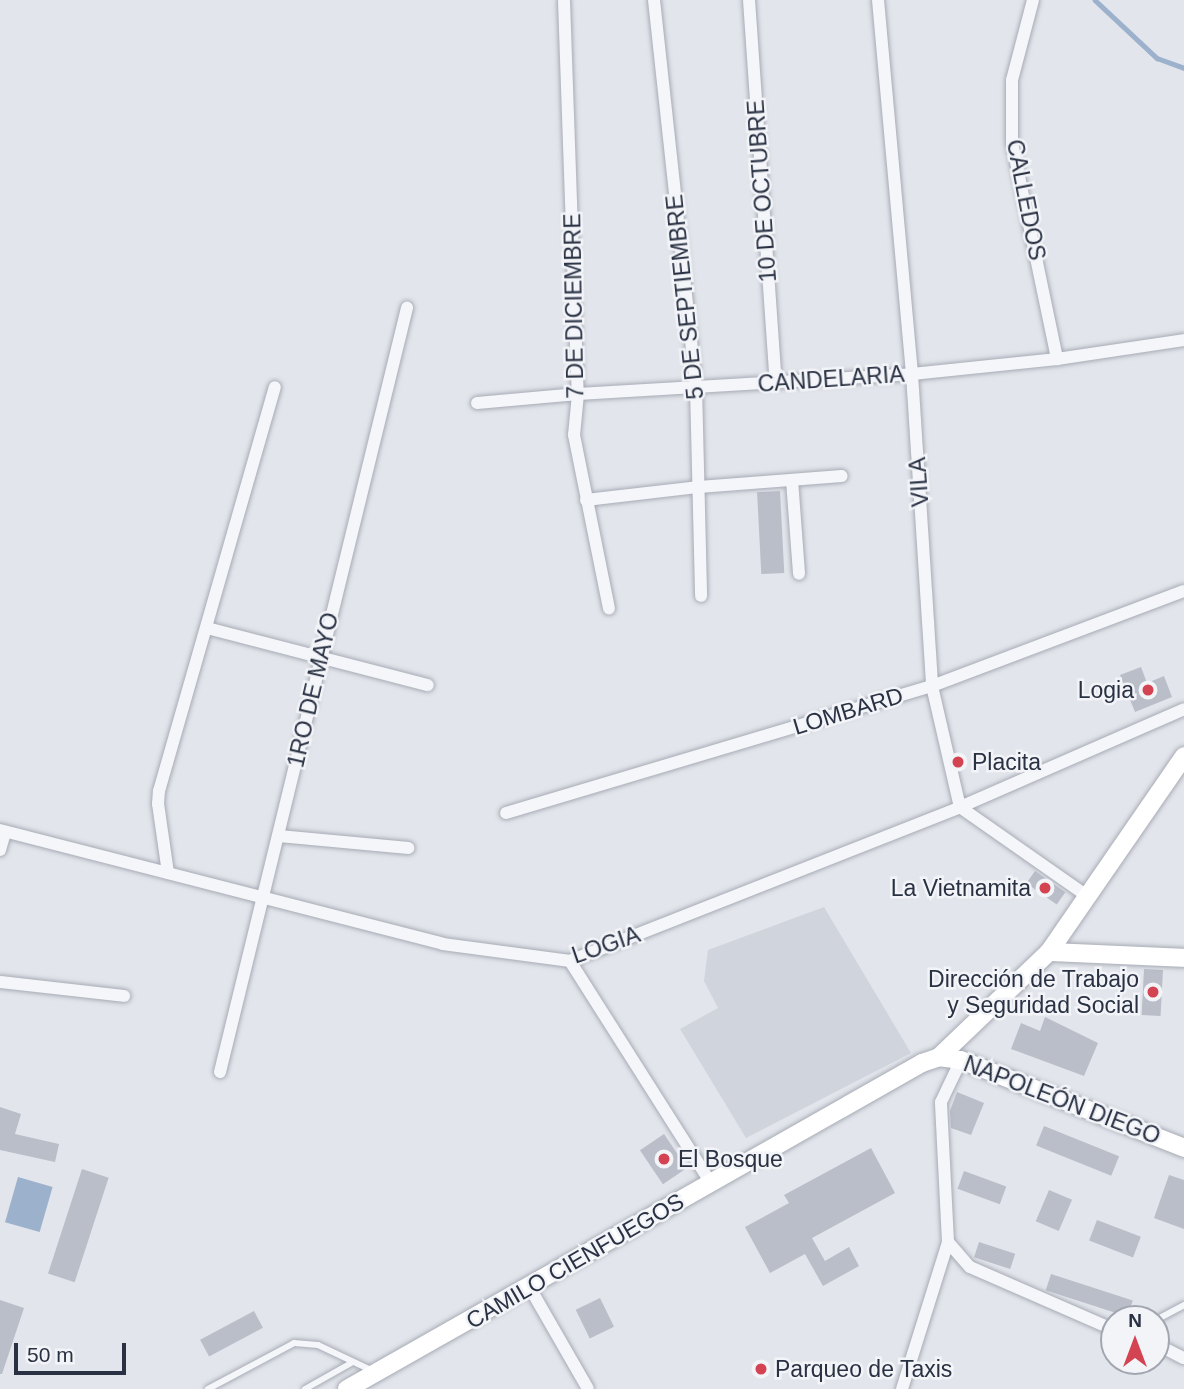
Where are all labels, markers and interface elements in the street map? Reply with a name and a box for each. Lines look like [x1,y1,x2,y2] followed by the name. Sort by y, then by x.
[742,99,782,283] street label: 10 DE OCTUBRE
[1001,137,1051,263] street label: CALLEDOS
[661,193,709,401] street label: 5 DE SEPTIEMBRE
[559,213,589,399] street label: 7 DE DICIEMBRE
[757,360,905,398] street label: CANDELARIA
[903,456,935,508] street label: VILA
[282,610,344,770] street label: 1RO DE MAYO
[1078,676,1134,704] place label: Logia
[790,681,906,741] street label: LOMBARD
[1140,682,1156,698] marker: Logia
[972,748,1041,776] place label: Placita
[950,754,966,770] marker: Placita
[891,874,1031,902] place label: La Vietnamita
[1037,880,1053,896] marker: La Vietnamita
[568,921,644,969] street label: LOGIA
[928,965,1139,1019] place label: Dirección de Trabajo y Seguridad Social
[1145,984,1161,1000] marker: Dirección de Trabajo y Seguridad Social
[960,1050,1164,1150] street label: NAPOLEÓN DIEGO
[678,1145,783,1173] place label: El Bosque
[656,1151,672,1167] marker: El Bosque
[461,1187,689,1335] street label: CAMILO CIENFUEGOS
[1100,1305,1170,1375] north arrow
[1128,1310,1142,1331] text: N
[18,1330,130,1374] scale bar
[27,1343,74,1366] text: 50 m
[775,1355,953,1383] place label: Parqueo de Taxis
[753,1361,769,1377] marker: Parqueo de Taxis

